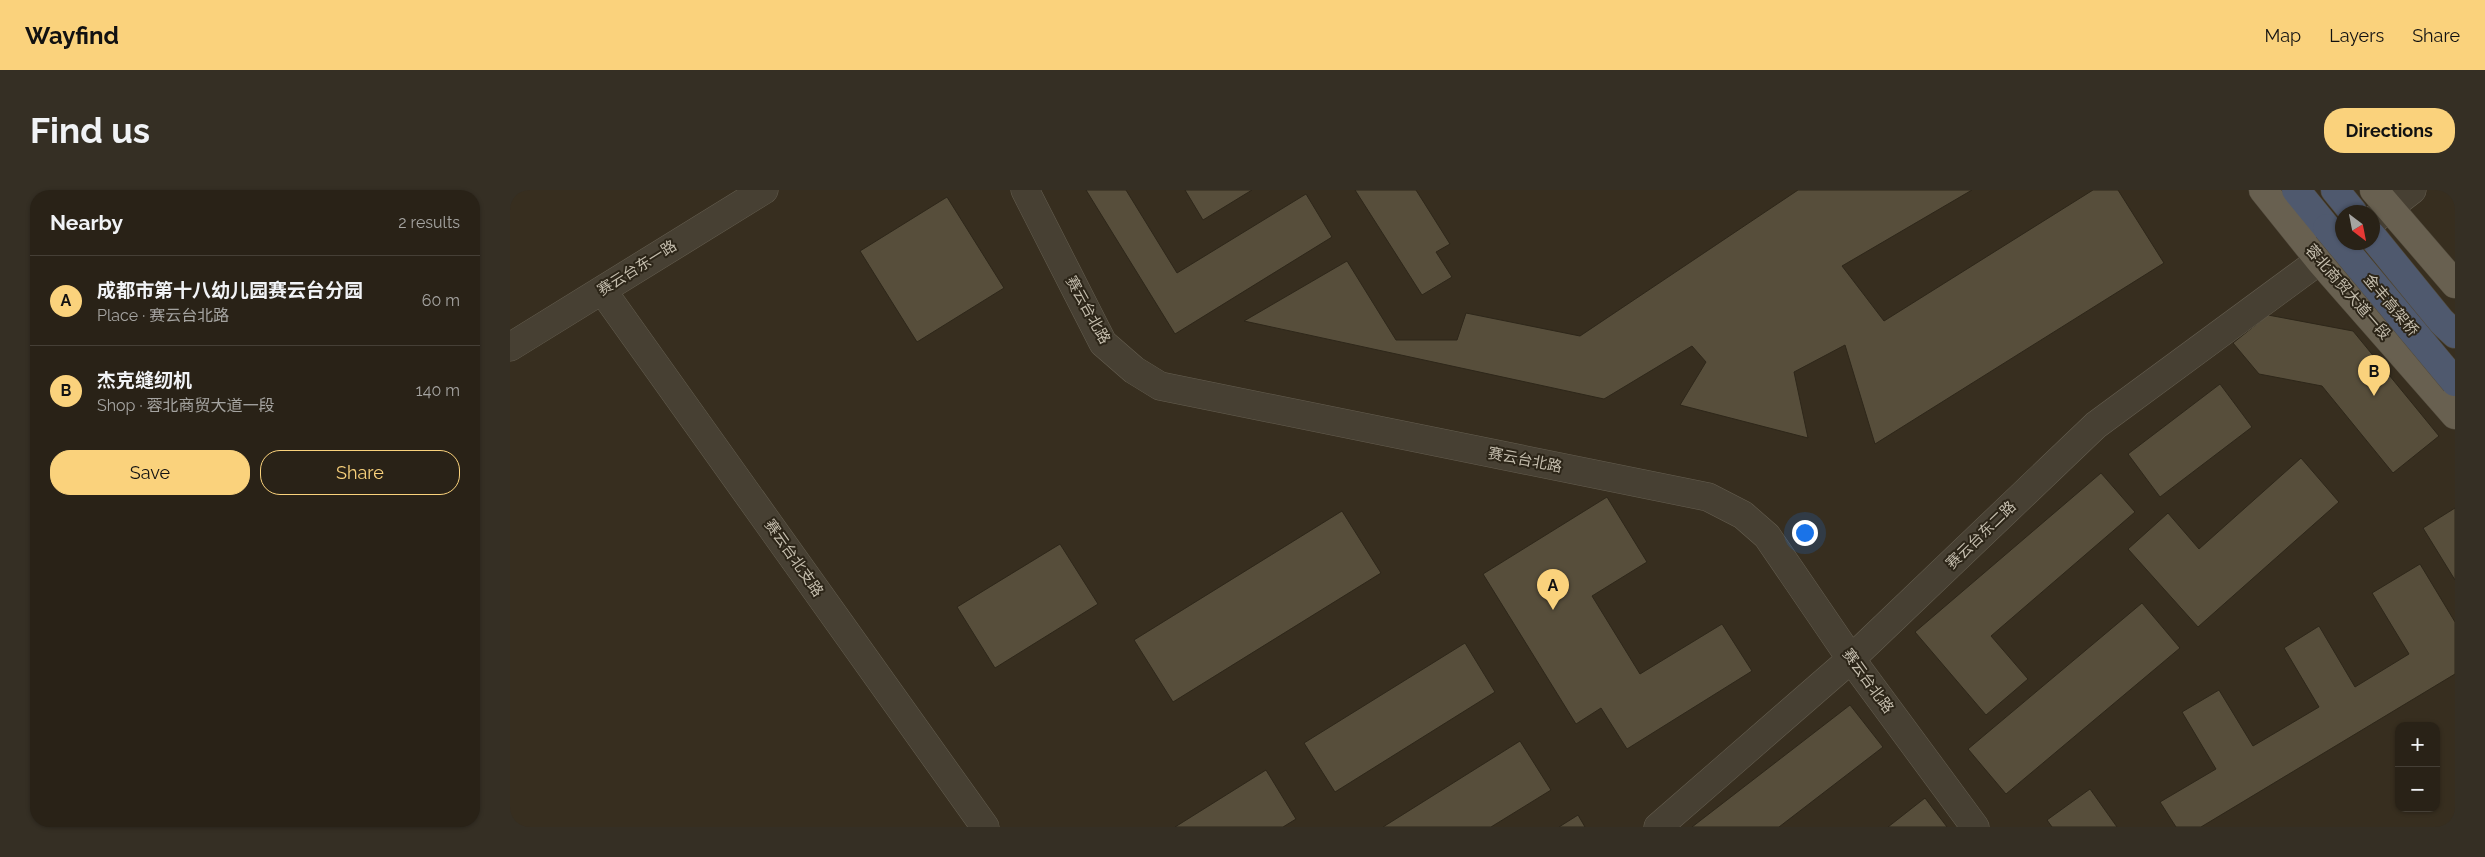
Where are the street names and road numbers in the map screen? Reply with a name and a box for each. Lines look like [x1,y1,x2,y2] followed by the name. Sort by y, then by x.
[594,237,680,299] street label: 赛云台东一路
[2302,241,2394,343] street label: 蓉北商贸大道一段
[2360,270,2422,340] street label: 金丰高架桥
[1062,273,1114,347] street label: 赛云台北路
[1486,444,1564,476] street label: 赛云台北路
[1942,497,2020,573] street label: 赛云台东二路
[761,516,827,600] street label: 赛云台北支路
[1839,645,1897,717] street label: 赛云台北路

